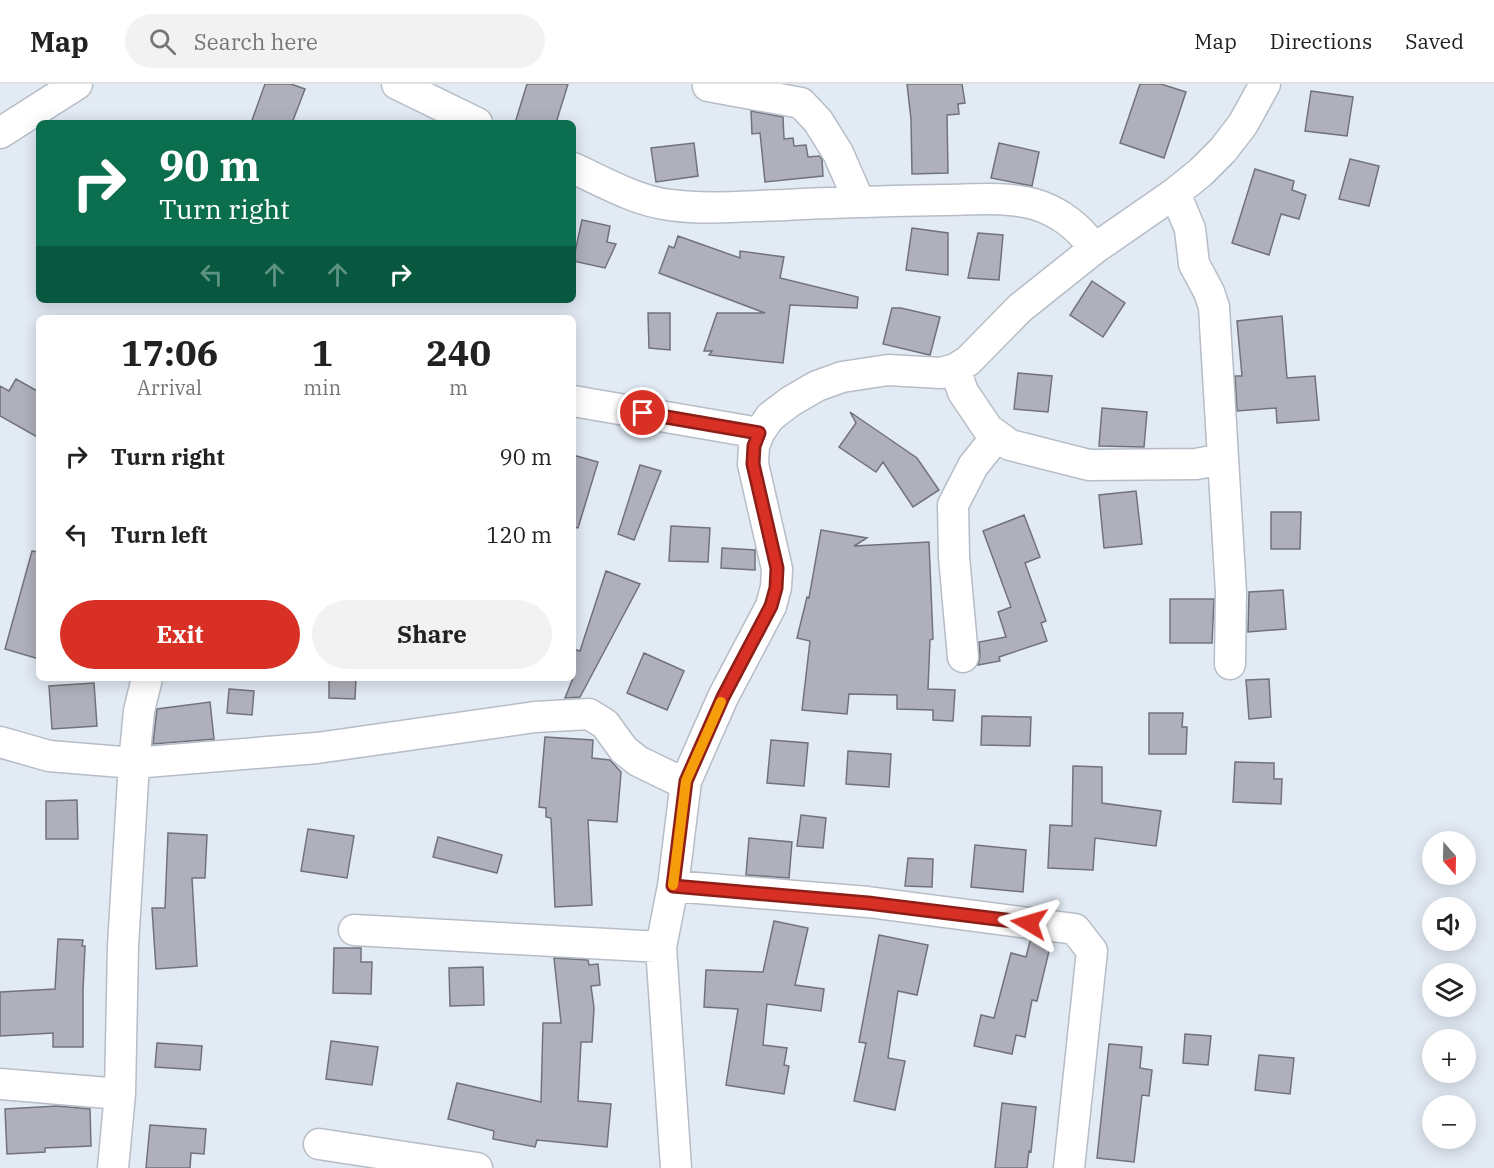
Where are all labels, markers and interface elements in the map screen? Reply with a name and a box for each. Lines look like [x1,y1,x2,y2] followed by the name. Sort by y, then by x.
[125,14,545,68] search box
[30,23,89,60] text: Map
[146,25,179,58] icon: search
[194,27,318,56] text: Search here
[1194,27,1237,55] text: Map
[1270,27,1372,55] text: Directions
[1405,27,1464,55] text: Saved
[159,138,260,193] text: 90 m
[60,144,138,222] icon: right
[159,191,290,226] text: Turn right
[195,258,228,291] icon: left
[258,258,291,291] icon: ahead
[321,258,354,291] icon: ahead
[384,258,417,291] icon: right
[121,329,218,376] text: 17:06
[311,329,333,376] text: 1
[426,329,491,376] text: 240
[137,374,202,401] text: Arrival
[303,374,341,401] text: min
[449,374,468,401] text: m
[617,387,668,438] pin
[626,396,659,429] icon: arrive
[60,440,93,473] icon: right
[111,442,225,471] text: Turn right
[500,442,552,471] text: 90 m
[60,518,93,551] icon: left
[111,520,207,549] text: Turn left
[486,520,552,549] text: 120 m
[60,600,300,669] button: Exit
[312,600,552,669] button: Share
[1422,831,1476,885] north arrow
[1422,831,1476,1149] map controls
[997,891,1061,955] position arrow
[1422,897,1476,951] button: sound
[1422,963,1476,1017] button: layers
[1422,1029,1476,1083] button: +
[1422,1095,1476,1149] button: −

